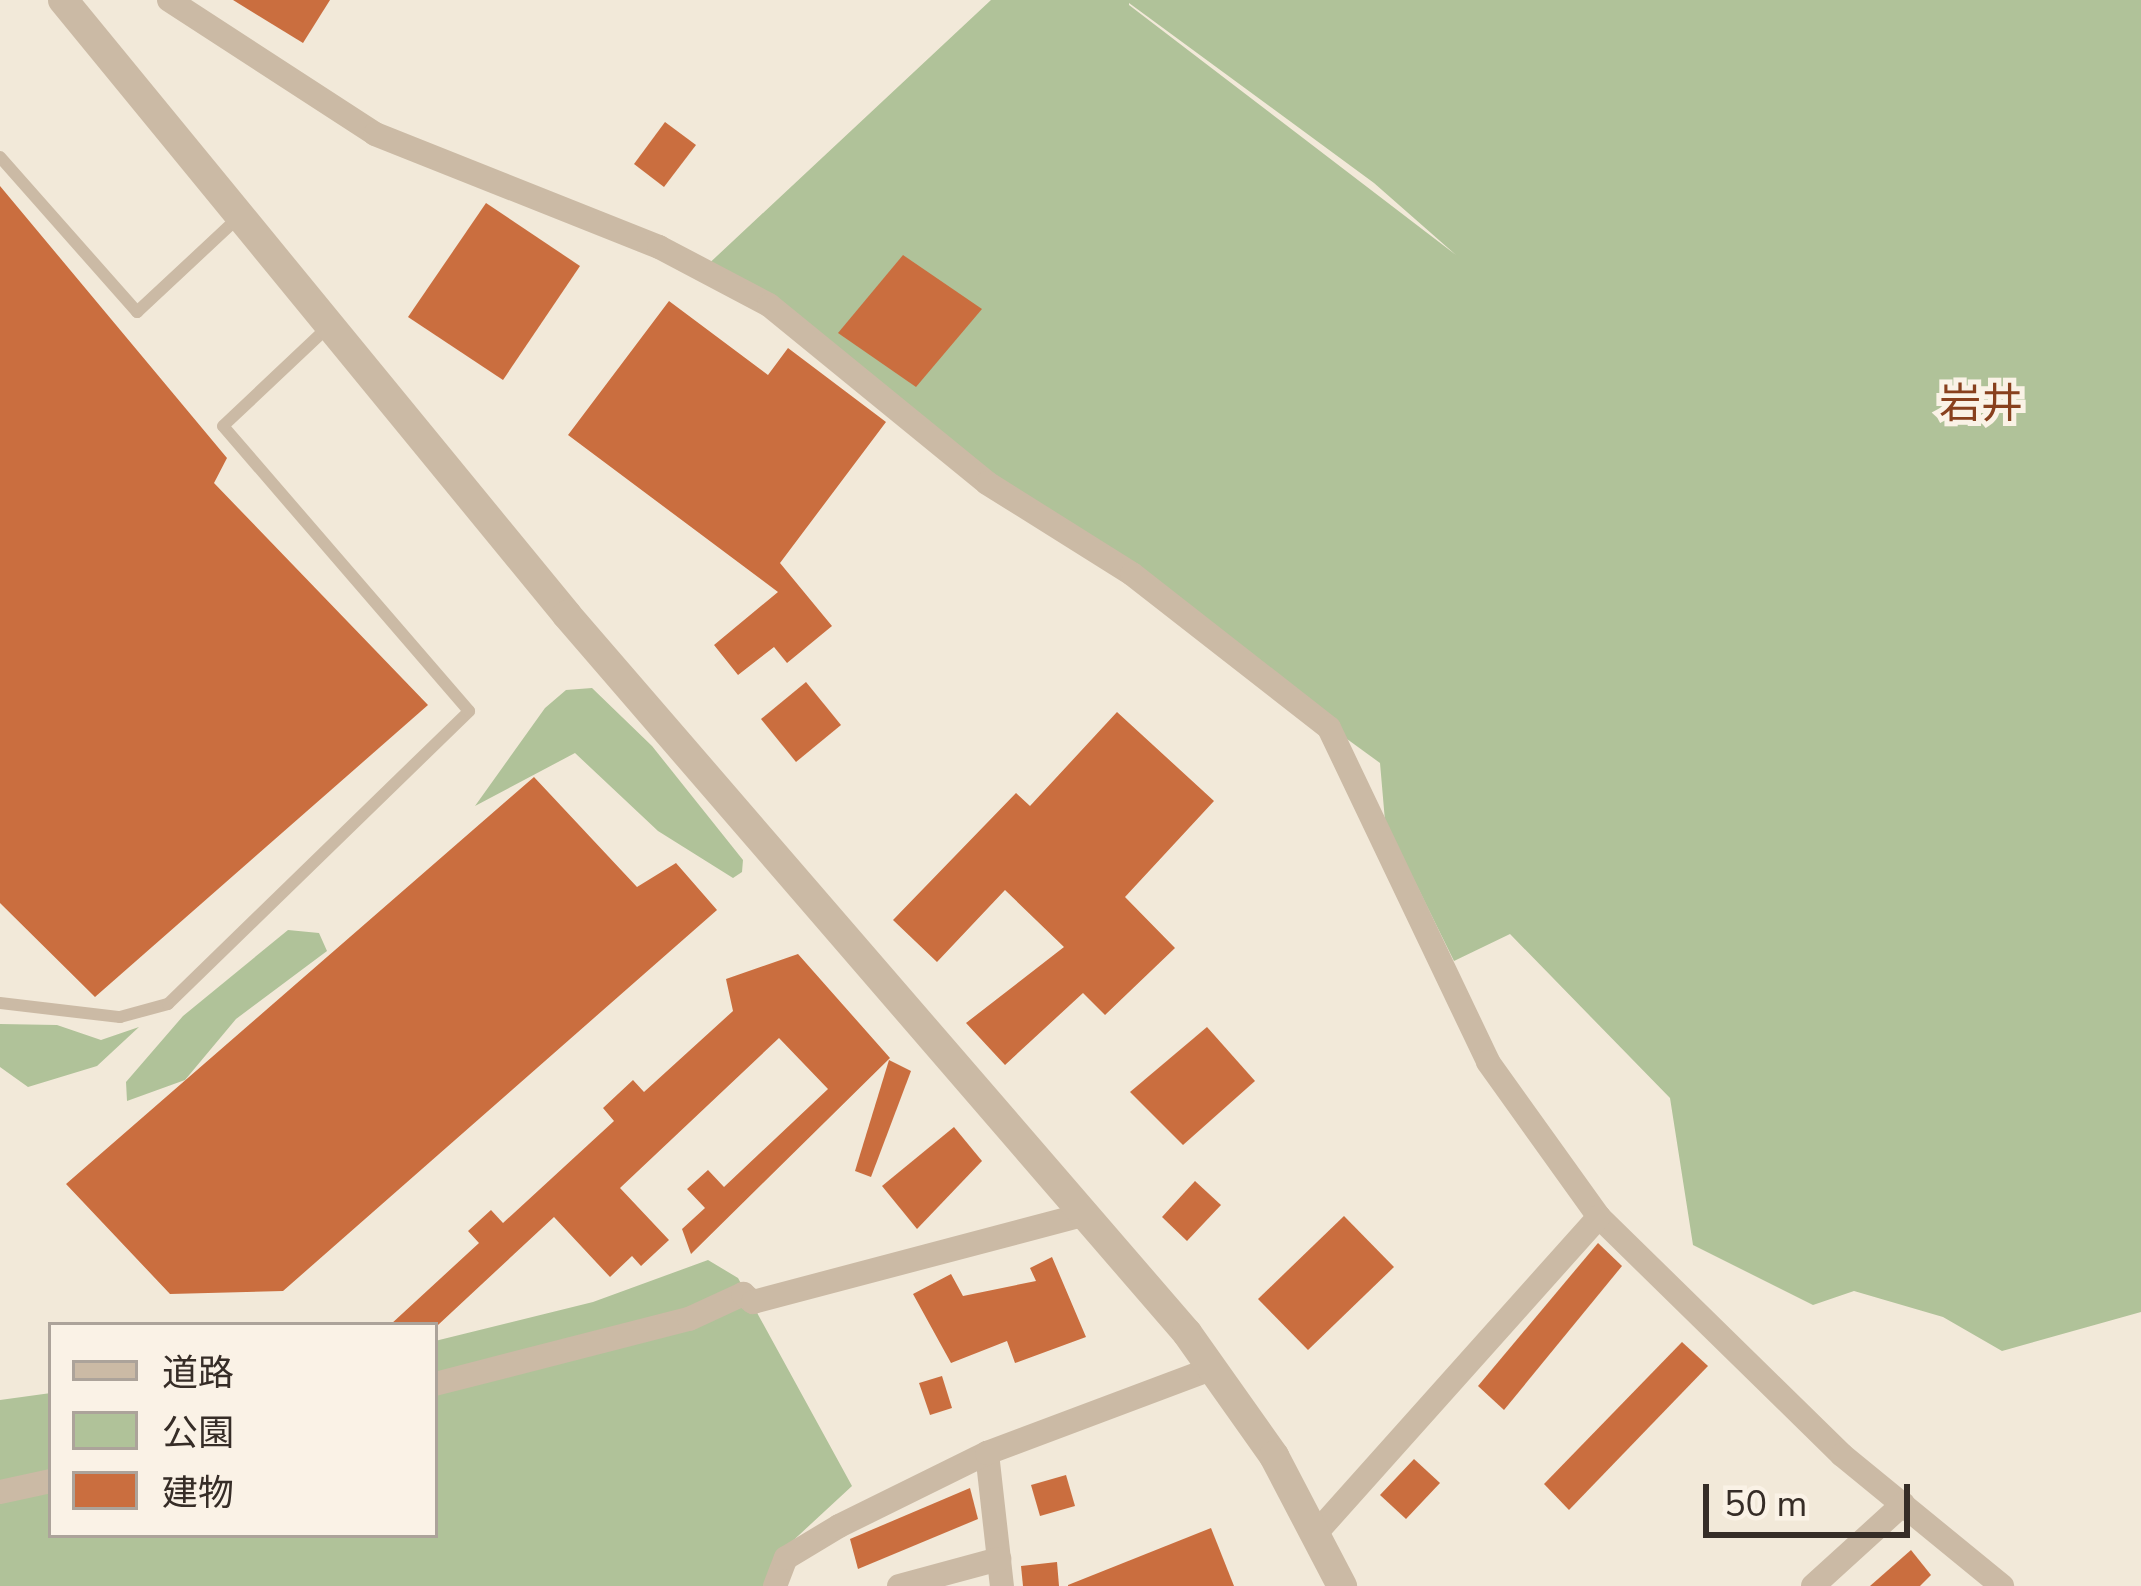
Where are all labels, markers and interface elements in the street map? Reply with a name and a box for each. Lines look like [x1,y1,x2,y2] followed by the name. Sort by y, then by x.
[1939,380,2023,430] district label: 岩井
[48,1322,438,1538] legend
[162,1349,234,1398] text: 道路
[162,1409,234,1458] text: 公園
[1709,1460,1916,1534] scale bar
[162,1469,234,1518] text: 建物
[1724,1480,1807,1529] text: 50 m

